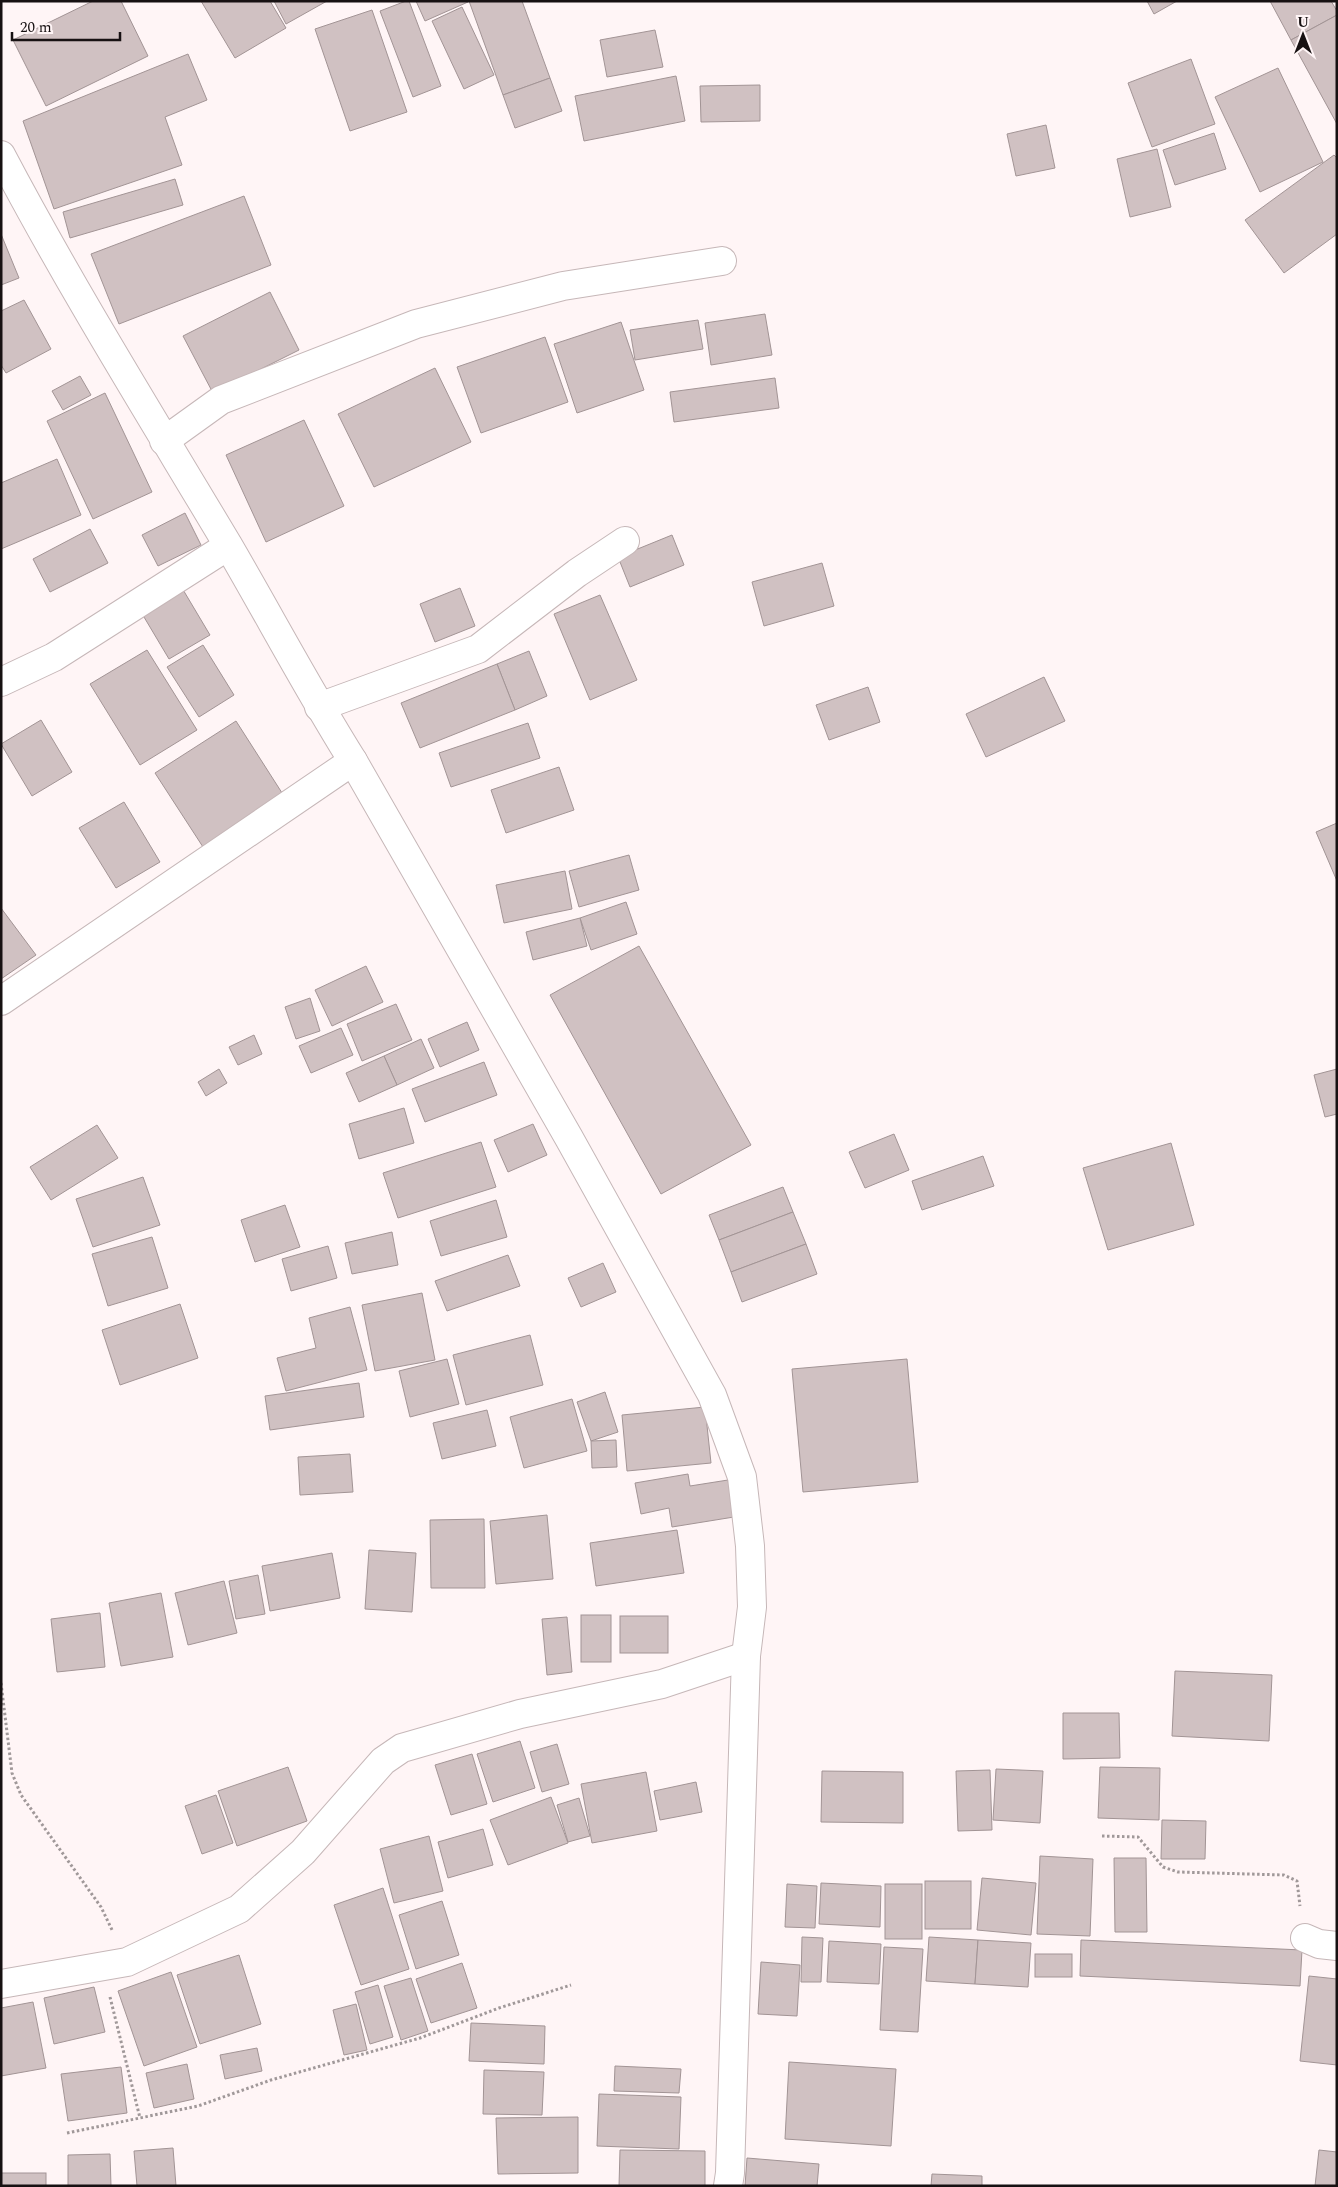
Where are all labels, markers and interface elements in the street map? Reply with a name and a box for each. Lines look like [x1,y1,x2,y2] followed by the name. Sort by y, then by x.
[12,10,120,42] scale bar
[1278,10,1328,60] north arrow
[1297,12,1309,33] text: U
[20,16,52,39] text: 20 m

